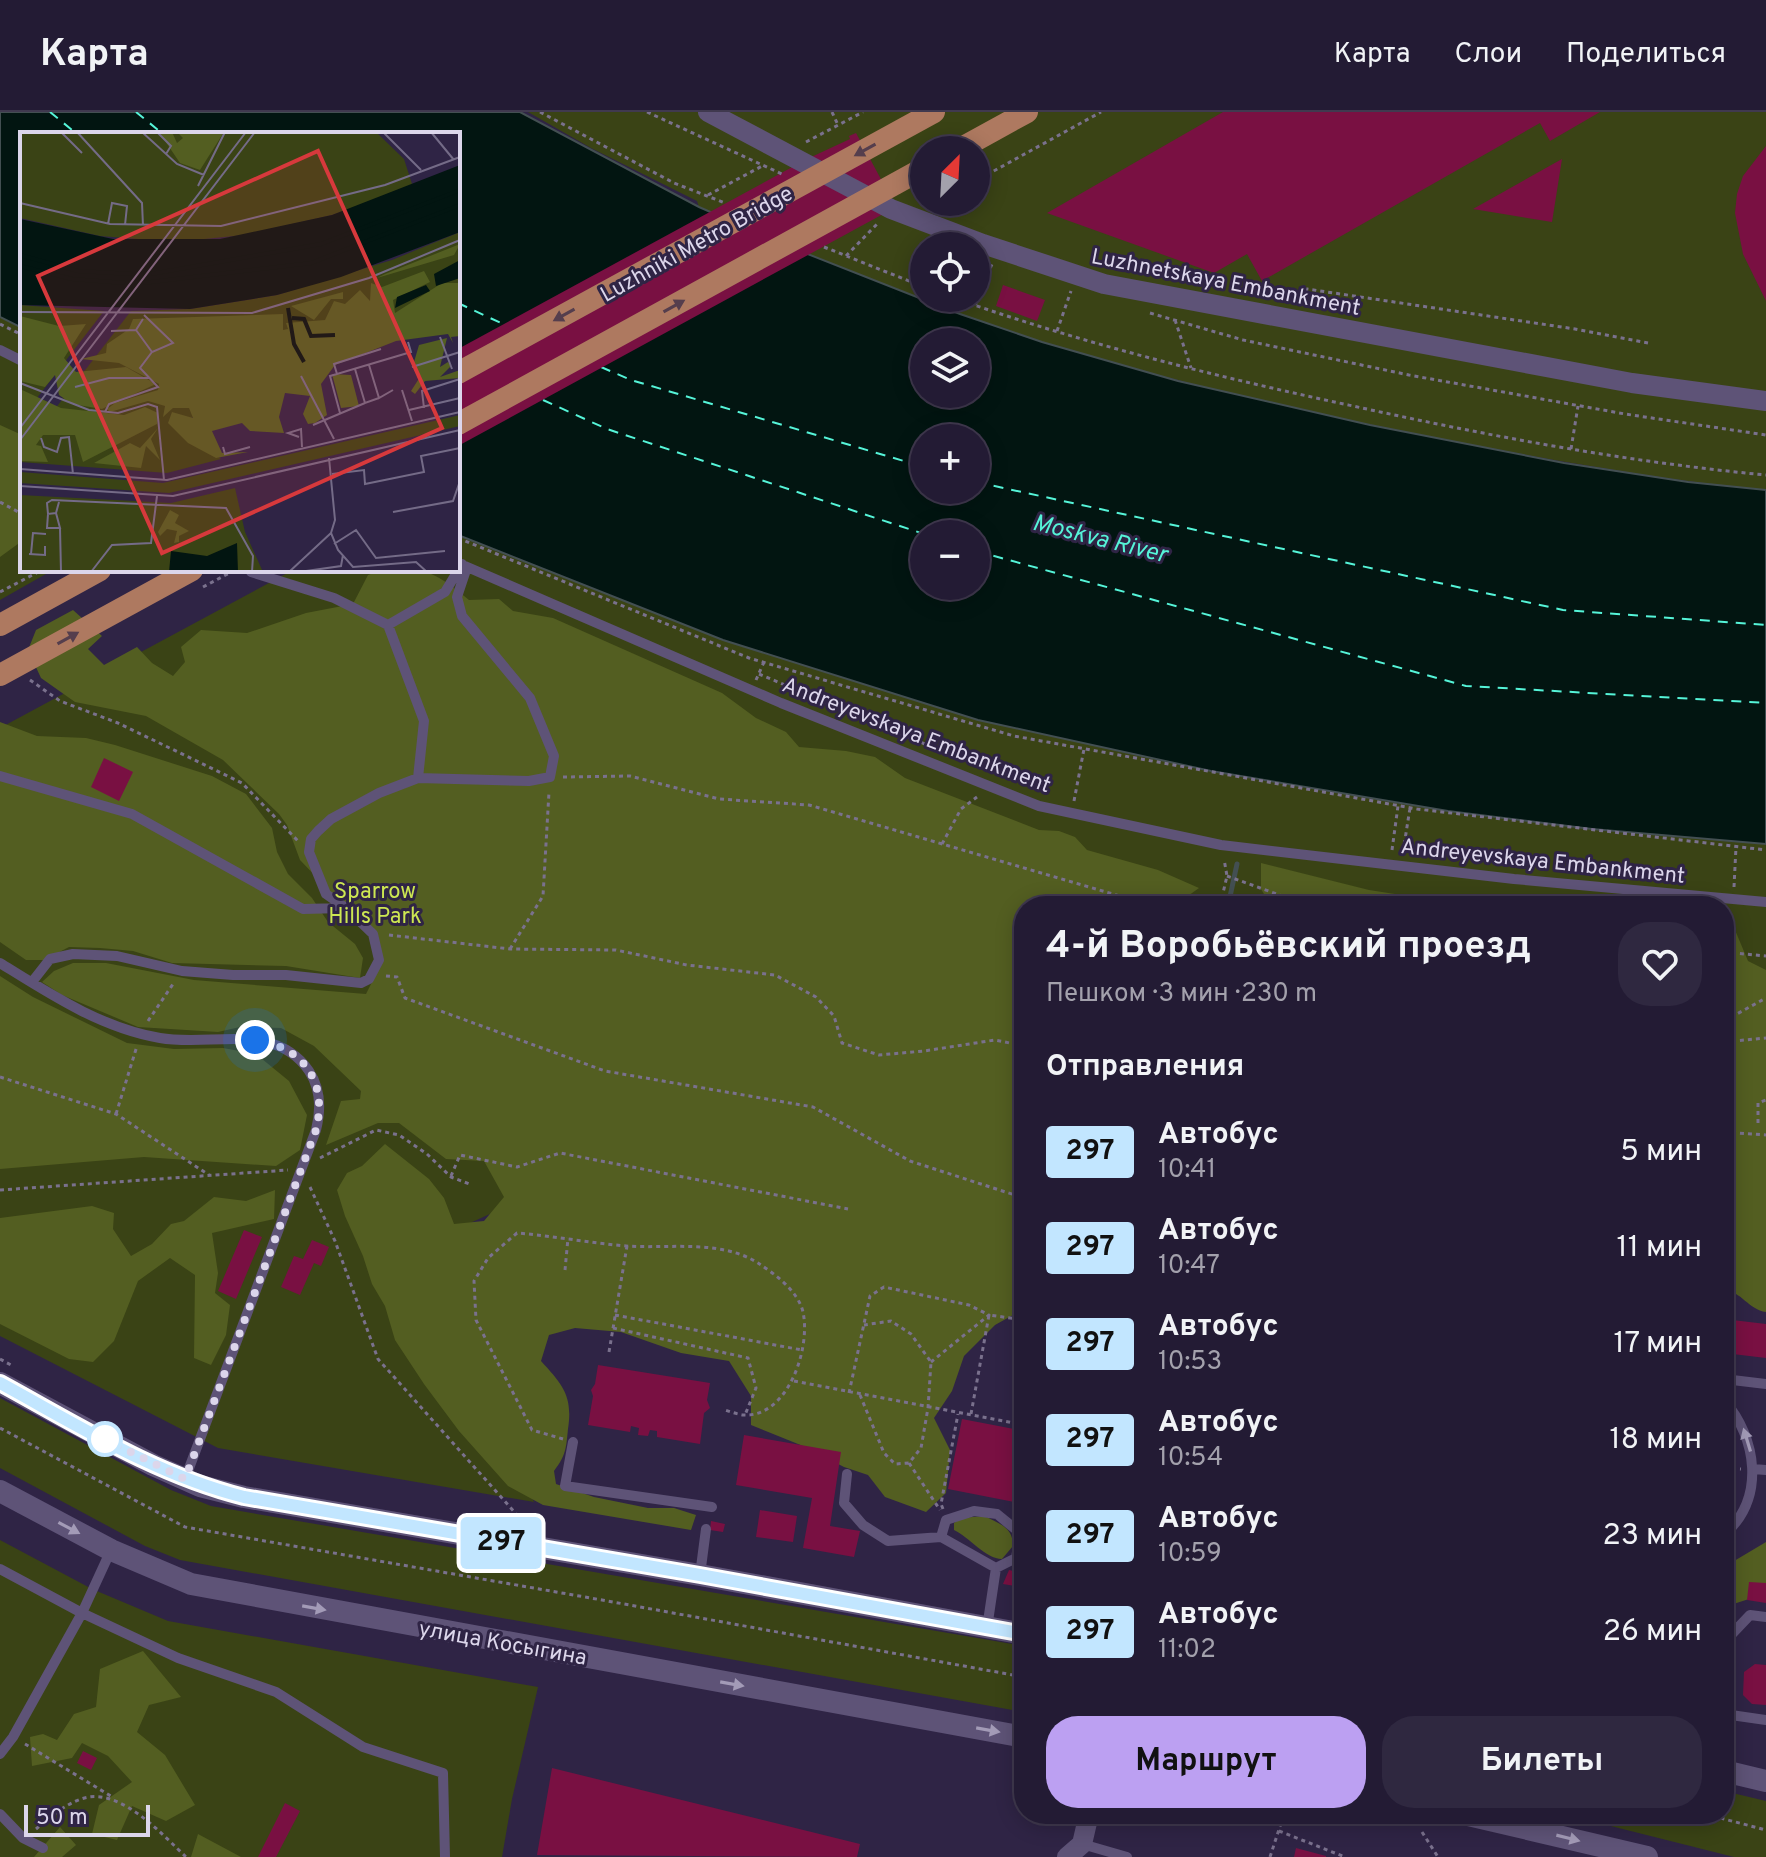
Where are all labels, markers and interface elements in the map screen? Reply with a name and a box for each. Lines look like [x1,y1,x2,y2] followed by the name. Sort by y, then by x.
[40,31,149,80] text: Карта
[1334,37,1410,73] text: Карта
[1454,37,1522,73] text: Слои
[1566,37,1726,73] text: Поделиться
[20,132,460,572] inset map
[910,136,990,216] north arrow
[910,136,990,600] map controls
[854,143,877,156] one-way arrow
[596,181,798,309] street label: Luzhniki Metro Bridge
[910,232,990,312] button: locate
[1089,244,1362,323] street label: Luzhnetskaya Embankment
[662,299,685,312] one-way arrow
[553,308,575,322] one-way arrow
[910,328,990,408] button: layers
[910,424,990,504] button: +
[1029,509,1172,572] water label: Moskva River
[910,520,990,600] button: −
[57,631,80,644] one-way arrow
[778,672,1054,800] street label: Andreyevskaya Embankment
[1399,834,1686,891] street label: Andreyevskaya Embankment
[328,879,422,931] park label: Sparrow Hills Park
[1618,922,1702,1006] button: heart
[1046,923,1531,972] text: 4-й Воробьёвский проезд
[1046,978,1317,1011] text: Пешком · 3 мин · 230 m
[235,1020,275,1060] your location
[1046,1049,1244,1086] text: Отправления
[1158,1117,1279,1154] text: Автобус
[1066,1134,1114,1170] text: 297
[1620,1134,1702,1171] text: 5 мин
[1158,1154,1216,1187] text: 10:41
[1158,1213,1279,1250] text: Автобус
[1066,1230,1114,1266] text: 297
[1617,1230,1702,1267] text: 11 мин
[1158,1250,1220,1283] text: 10:47
[1158,1309,1279,1346] text: Автобус
[1066,1326,1114,1362] text: 297
[1613,1326,1702,1363] text: 17 мин
[1158,1346,1222,1379] text: 10:53
[1158,1405,1279,1442] text: Автобус
[88,1422,122,1456] unlabelled marker
[1066,1422,1114,1458] text: 297
[1609,1422,1702,1459] text: 18 мин
[1740,1428,1753,1452] one-way arrow
[1158,1442,1223,1475] text: 10:54
[1158,1501,1279,1538] text: Автобус
[455,1517,547,1569] line badge: 297
[1066,1518,1114,1554] text: 297
[1603,1518,1702,1555] text: 23 мин
[57,1521,80,1534] one-way arrow
[477,1525,525,1561] text: 297
[1158,1538,1222,1571] text: 10:59
[1158,1597,1279,1634] text: Автобус
[302,1602,327,1614] one-way arrow
[1066,1614,1114,1650] text: 297
[1603,1614,1702,1651] text: 26 мин
[416,1616,589,1673] street label: улица Косыгина
[1158,1634,1216,1667] text: 11:02
[720,1678,745,1690] one-way arrow
[1046,1716,1366,1808] button: Маршрут
[1382,1716,1702,1808] button: Билеты
[975,1725,1000,1737] one-way arrow
[24,1801,150,1837] scale bar
[36,1805,88,1832] text: 50 m
[1555,1832,1580,1844] one-way arrow

